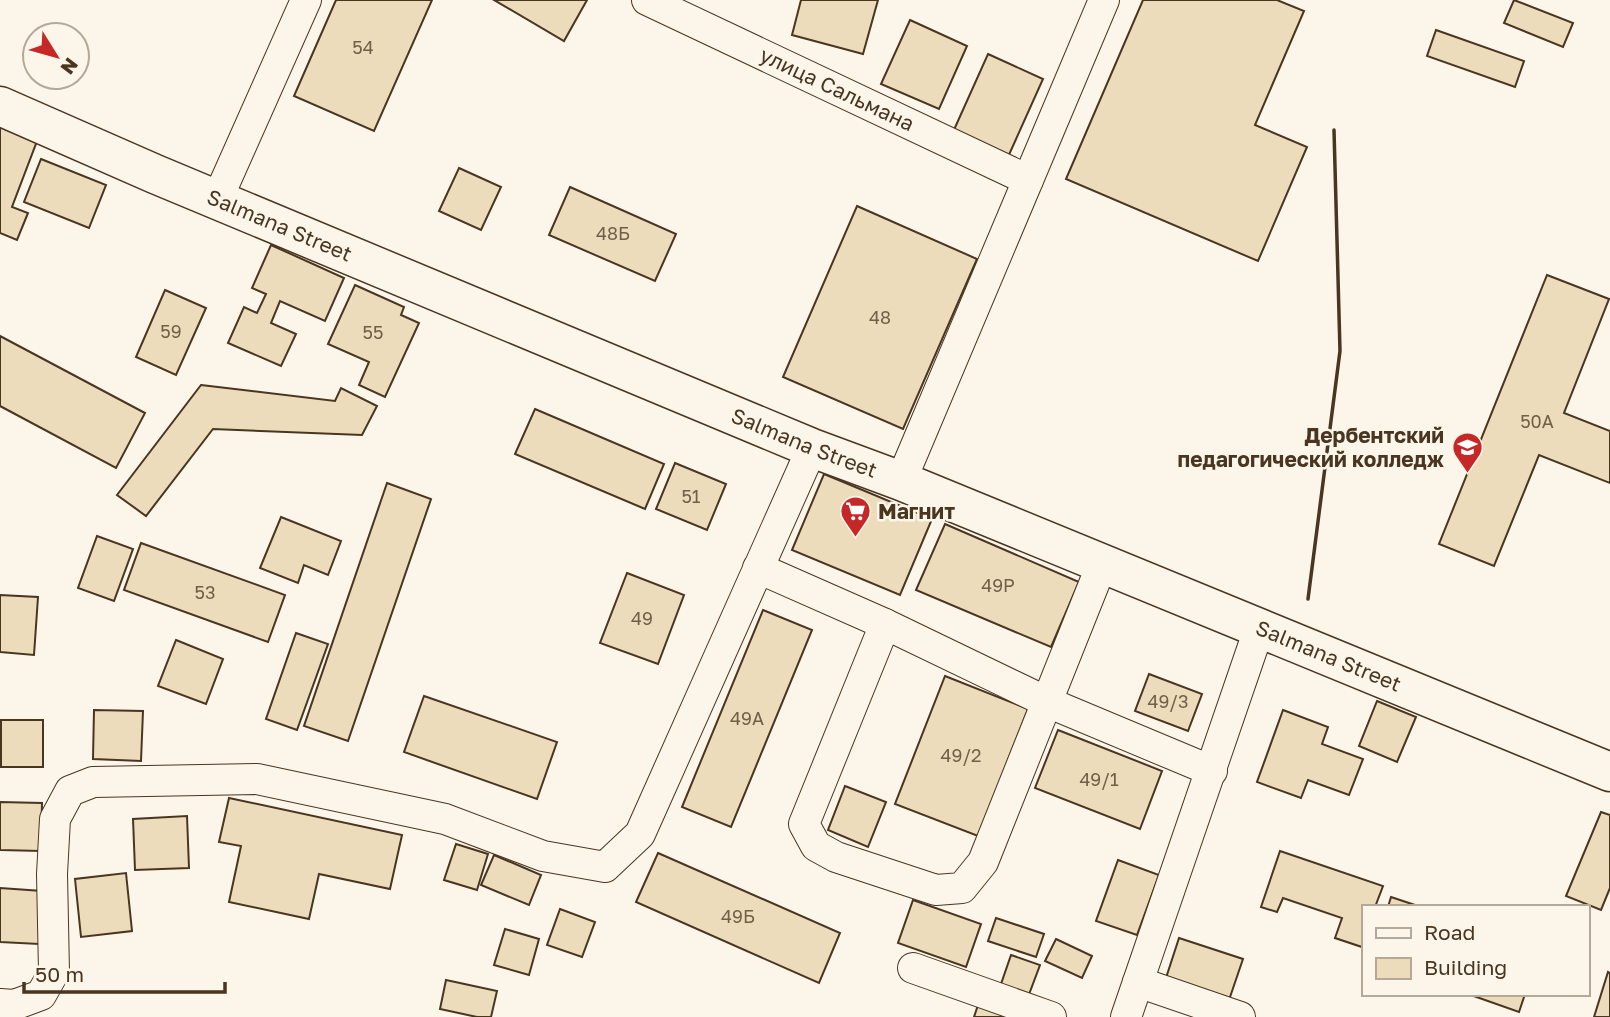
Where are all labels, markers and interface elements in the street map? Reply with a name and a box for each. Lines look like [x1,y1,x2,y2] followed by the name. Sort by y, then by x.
[21,21,91,91] north arrow
[352,36,374,58] house number: 54
[756,41,919,136] street label: улица Сальмана
[56,54,84,79] text: N
[203,183,356,267] street label: Salmana Street
[596,222,630,244] house number: 48Б
[869,306,891,328] house number: 48
[160,320,182,342] house number: 59
[363,321,383,343] house number: 55
[728,402,881,483] street label: Salmana Street
[1520,410,1554,432] house number: 50А
[1178,422,1445,472] place label: Дербентский педагогический колледж
[1450,431,1484,475] school or university icon: Дербентский педагогический колледж
[681,485,701,507] house number: 51
[838,495,872,539] supermarket icon: Магнит
[878,498,955,524] place label: Магнит
[981,574,1015,596] house number: 49Р
[195,581,215,603] house number: 53
[631,607,653,629] house number: 49
[1252,614,1405,697] street label: Salmana Street
[1147,690,1189,712] house number: 49/3
[730,707,764,729] house number: 49А
[941,744,981,766] house number: 49/2
[1079,768,1119,790] house number: 49/1
[721,905,755,927] house number: 49Б
[1362,905,1589,996] legend
[1424,919,1475,945] text: Road
[24,950,226,994] scale bar
[1424,954,1507,980] text: Building
[35,961,84,987] text: 50 m

